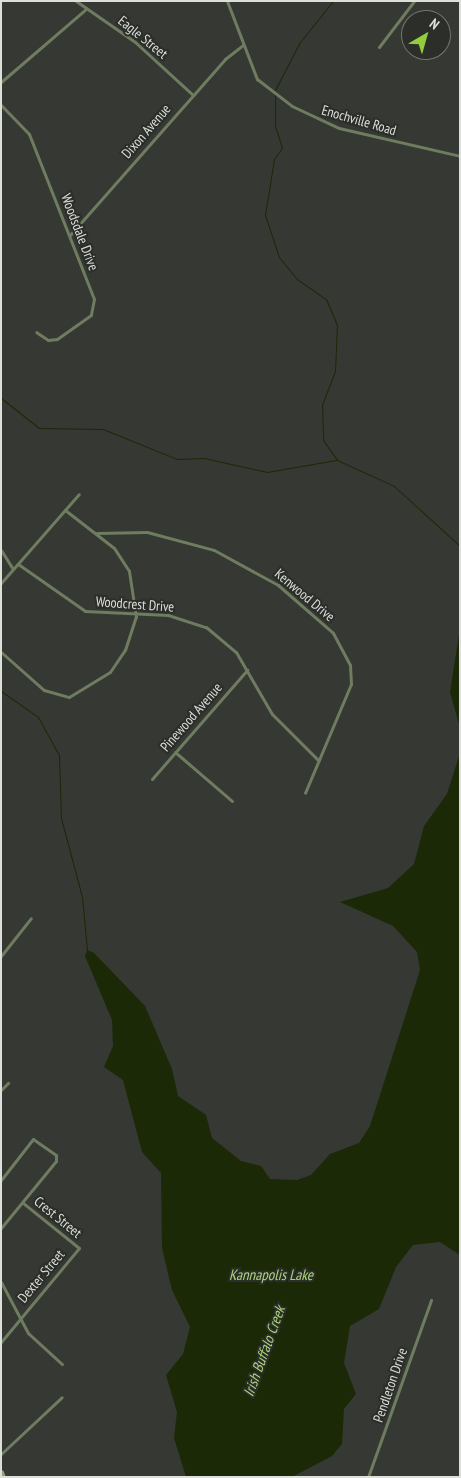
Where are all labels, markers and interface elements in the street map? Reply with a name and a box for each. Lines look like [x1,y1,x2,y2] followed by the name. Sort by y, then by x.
[401,10,451,60] north arrow
[115,12,171,62] street label: Eagle Street
[426,15,443,33] text: N
[118,100,174,162] street label: Dixon Avenue
[320,101,398,139] street label: Enochville Road
[58,191,102,273] street label: Woodsdale Drive
[272,565,338,625] street label: Kenwood Drive
[95,593,175,615] street label: Woodcrest Drive
[157,679,225,755] street label: Pinewood Avenue
[31,1193,85,1241] street label: Crest Street
[14,1246,68,1306] street label: Dexter Street
[229,1266,313,1284] water label: Kannapolis Lake
[239,1303,289,1399] water label: Irish Buffalo Creek
[369,1346,411,1424] street label: Pendleton Drive

